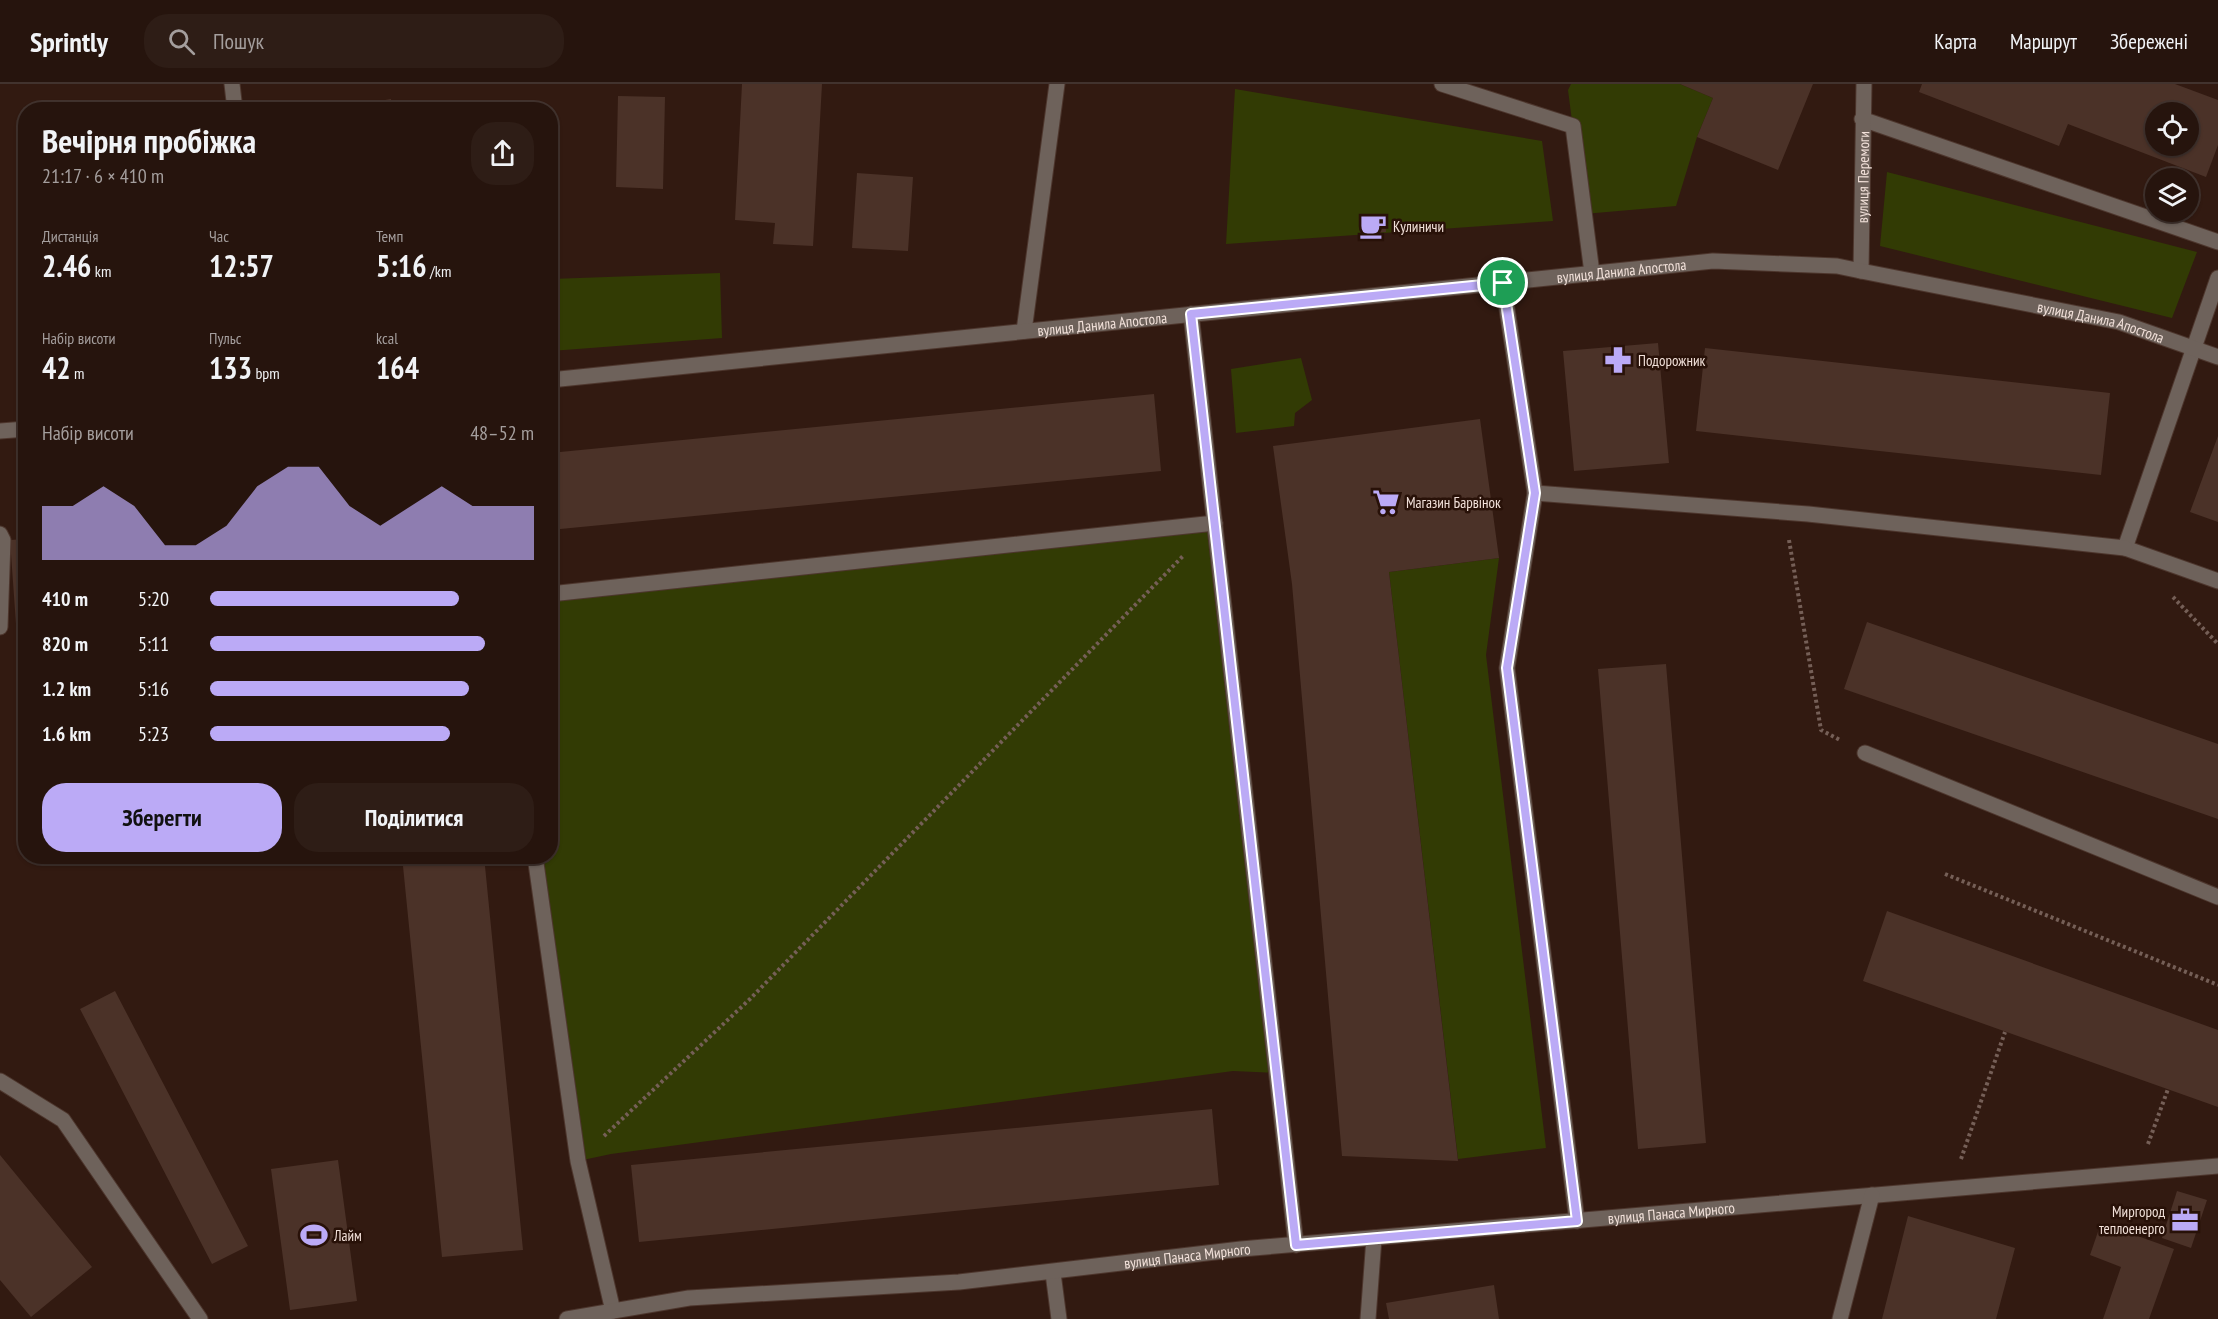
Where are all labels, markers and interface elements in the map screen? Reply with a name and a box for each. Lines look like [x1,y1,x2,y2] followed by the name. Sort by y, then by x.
[144,14,564,68] search box
[30,23,108,60] text: Sprintly
[165,25,198,58] icon: search
[213,27,264,55] text: Пошук
[1934,28,1977,55] text: Карта
[2010,28,2077,55] text: Маршрут
[2110,28,2188,55] text: Збережені
[2145,102,2199,222] map controls
[2145,102,2199,156] button: locate
[42,119,256,162] text: Вечірня пробіжка
[471,122,534,185] button: share
[1852,131,1873,223] street label: вулиця Перемоги
[42,163,164,189] text: 21:17 · 6 × 410 m
[2145,168,2199,222] button: layers
[1358,211,1388,241] cafe icon: Кулиничи
[1393,217,1444,236] place label: Кулиничи
[42,226,98,246] text: Дистанція
[209,226,229,246] text: Час
[376,226,403,246] text: Темп
[42,246,91,285] text: 2.46
[209,246,274,285] text: 12:57
[376,246,427,285] text: 5:16
[1556,254,1687,286] street label: вулиця Данила Апостола
[1477,257,1528,308] pin
[91,261,111,281] text: km
[427,261,451,281] text: /km
[1486,266,1519,299] icon: arrive
[2036,297,2167,347] street label: вулиця Данила Апостола
[1036,307,1168,340] street label: вулиця Данила Апостола
[42,328,115,348] text: Набір висоти
[209,328,241,348] text: Пульс
[376,328,398,348] text: kcal
[1603,345,1633,375] pharmacy icon: Подорожник
[42,348,71,387] text: 42
[209,348,252,387] text: 133
[376,348,419,387] text: 164
[1638,351,1706,370] place label: Подорожник
[71,363,85,383] text: m
[252,363,280,383] text: bpm
[42,420,134,446] text: Набір висоти
[470,420,534,446] text: 48–52 m
[1371,487,1401,517] supermarket icon: Магазин Барвінок
[1406,493,1501,512] place label: Магазин Барвінок
[42,586,88,612] text: 410 m
[138,586,169,612] text: 5:20
[42,631,88,657] text: 820 m
[138,631,169,657] text: 5:11
[42,676,91,702] text: 1.2 km
[138,676,169,702] text: 5:16
[42,721,91,747] text: 1.6 km
[138,721,169,747] text: 5:23
[42,783,282,852] button: Зберегти
[294,783,534,852] button: Поділитися
[1607,1198,1735,1227] street label: вулиця Панаса Мирного
[2099,1202,2165,1238] place label: Миргород теплоенерго
[2170,1205,2200,1235] office icon: Миргород теплоенерго
[299,1220,329,1250] sports icon: Лайм
[333,1226,362,1245] place label: Лайм
[1123,1239,1251,1272] street label: вулиця Панаса Мирного

